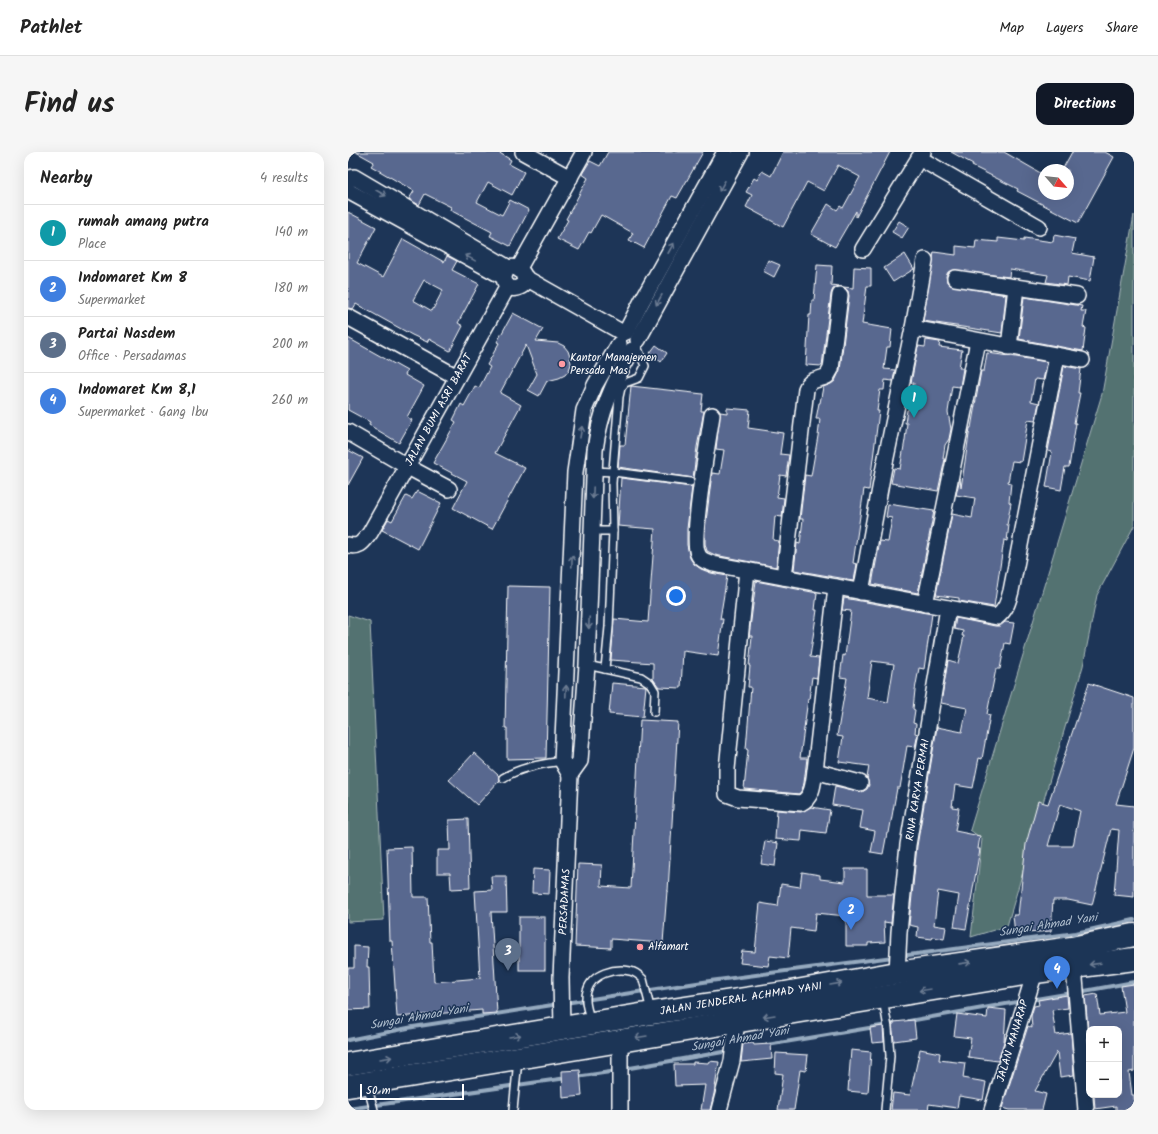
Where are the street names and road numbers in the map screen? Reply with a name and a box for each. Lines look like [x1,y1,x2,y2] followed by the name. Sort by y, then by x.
[401,350,478,469] street label: JALAN BUMI ASRI BARAT
[901,738,935,842] street label: RINA KARYA PERMAI
[554,868,576,936] street label: PERSADAMAS
[659,977,823,1021] street label: JALAN JENDERAL ACHMAD YANI
[992,997,1034,1084] street label: JALAN MANARAP

